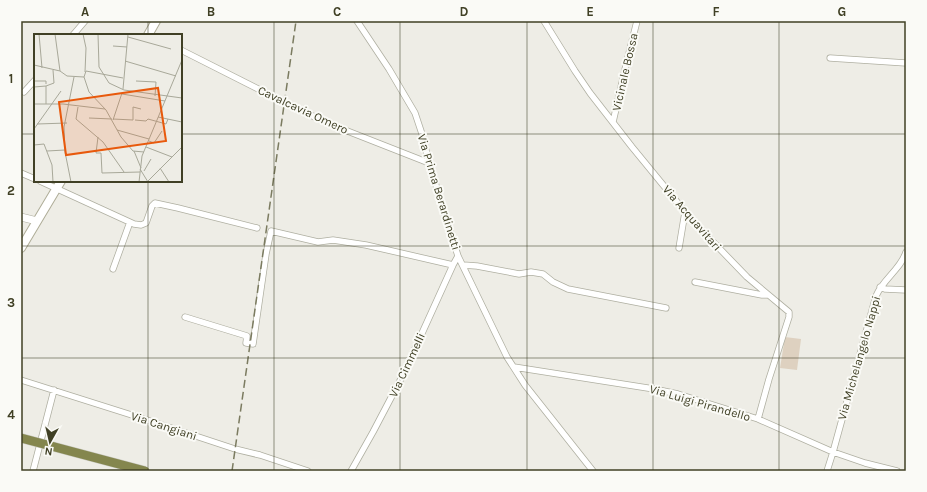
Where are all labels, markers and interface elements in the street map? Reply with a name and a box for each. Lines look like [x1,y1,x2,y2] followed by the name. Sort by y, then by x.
[81,4,89,19] text: A
[207,4,215,19] text: B
[333,4,341,19] text: C
[460,4,469,19] text: D
[586,4,594,19] text: E
[712,4,720,19] text: F
[838,4,846,19] text: G
[609,32,641,112] street label: Vicinale Bossa
[34,34,182,182] inset map
[9,71,13,86] text: 1
[256,83,350,137] street label: Cavalcavia Omero
[415,132,463,252] street label: Via Prima Berardinetti
[660,182,724,254] street label: Via Acquavitari
[7,183,15,198] text: 2
[835,294,883,422] street label: Via Michelangelo Nappi
[7,295,15,310] text: 3
[386,330,428,400] street label: Via Cimmelli
[648,382,752,424] street label: Via Luigi Pirandello
[7,407,15,422] text: 4
[129,409,199,443] street label: Via Cangiani
[30,422,70,462] north arrow
[44,444,53,458] text: N

